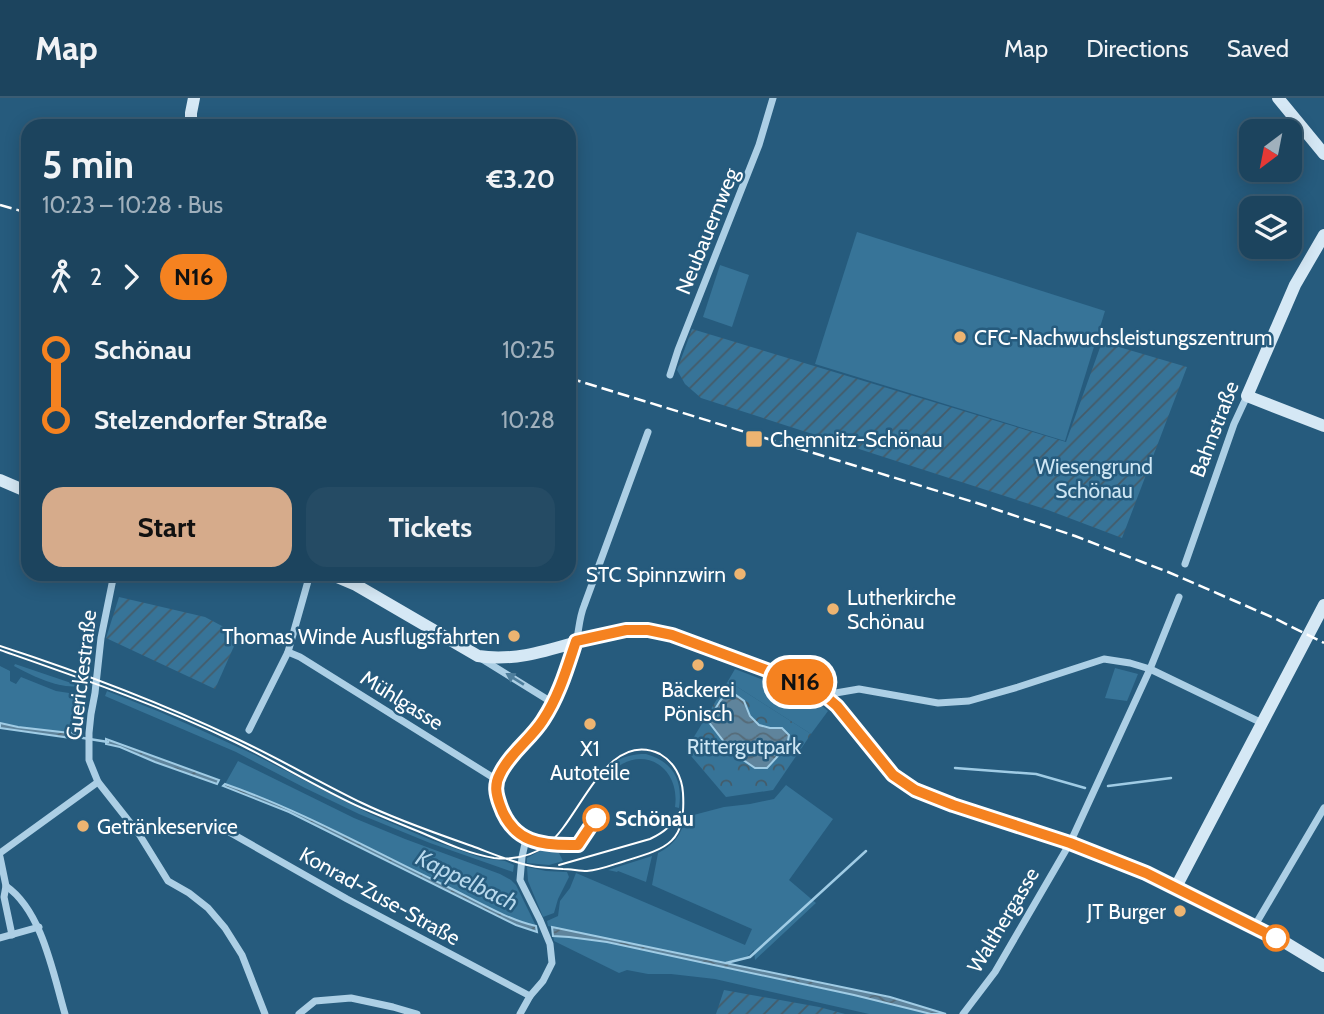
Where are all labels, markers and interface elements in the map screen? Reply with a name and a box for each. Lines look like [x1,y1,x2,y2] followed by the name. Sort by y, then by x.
[35,28,98,68] text: Map
[1004,34,1048,63] text: Map
[1086,34,1189,63] text: Directions
[1227,34,1289,63] text: Saved
[1239,119,1302,182] north arrow
[1239,119,1302,259] map controls
[42,141,134,188] text: 5 min
[486,163,555,195] text: €3.20
[670,164,744,298] street label: Neubauernweg
[42,191,223,219] text: 10:23 – 10:28 · Bus
[1239,196,1302,259] button: layers
[42,258,80,296] icon: walk
[112,258,150,296] icon: forward
[174,262,213,291] text: N16
[90,263,102,291] text: 2
[974,325,1272,350] place label: CFC-Nachwuchsleistungszentrum
[952,329,968,345] marker: CFC-Nachwuchsleistungszentrum
[94,334,192,366] text: Schönau
[502,336,555,364] text: 10:25
[1184,377,1244,481] street label: Bahnstraße
[94,404,327,436] text: Stelzendorfer Straße
[501,406,555,434] text: 10:28
[770,427,943,452] place label: Chemnitz-Schönau
[744,429,764,449] marker: Chemnitz-Schönau
[1035,454,1153,503] park label: Wiesengrund Schönau
[42,487,292,567] button: Start
[306,487,555,567] button: Tickets
[586,562,726,587] place label: STC Spinnzwirn
[732,566,748,582] marker: STC Spinnzwirn
[847,585,956,634] place label: Lutherkirche Schönau
[825,601,841,617] marker: Lutherkirche Schönau
[61,608,101,742] street label: Guerickestraße
[222,624,500,649] place label: Thomas Winde Ausflugsfahrten
[506,628,522,644] marker: Thomas Winde Ausflugsfahrten
[690,657,706,673] marker: Bäckerei Pönisch
[760,659,840,705] line badge: N16
[356,665,448,735] street label: Mühlgasse
[780,667,820,696] text: N16
[506,673,525,686] one-way arrow
[661,677,735,726] place label: Bäckerei Pönisch
[582,716,598,732] marker: X1 Autoteile
[687,734,802,759] park label: Rittergutpark
[550,736,630,785] place label: X1 Autoteile
[583,805,609,831] marker: Schönau
[615,806,694,831] place label: Schönau
[97,814,238,839] place label: Getränkeservice
[75,818,91,834] marker: Getränkeservice
[295,842,465,951] street label: Konrad-Zuse-Straße
[411,843,523,917] water label: Kappelbach
[962,863,1044,977] street label: Walthergasse
[1086,899,1166,924] place label: JT Burger
[1172,903,1188,919] marker: JT Burger
[1263,925,1289,951] unlabelled marker

